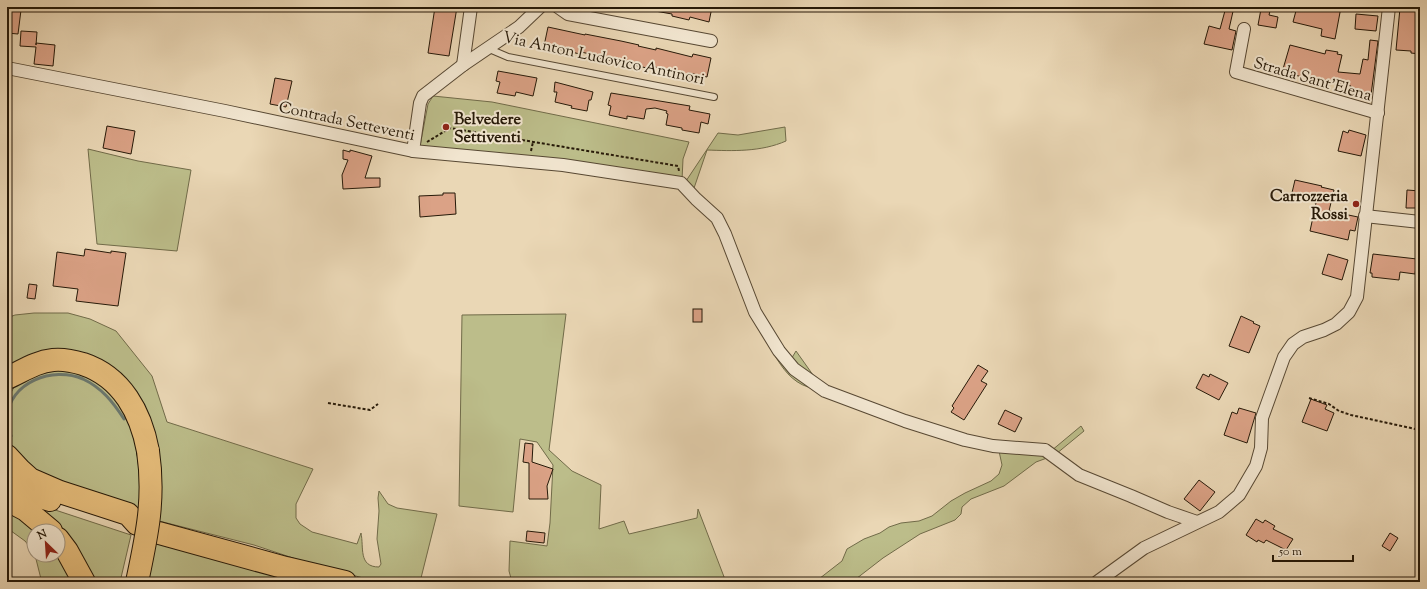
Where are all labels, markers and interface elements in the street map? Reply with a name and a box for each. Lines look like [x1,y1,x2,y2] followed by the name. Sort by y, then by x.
[500,27,707,92] street label: Via Anton Ludovico Antinori
[1250,53,1375,108] street label: Strada Sant'Elena
[276,97,417,148] street label: Contrada Setteventi
[454,109,521,150] place label: Belvedere Settiventi
[441,122,451,132] marker: Belvedere Settiventi
[1270,186,1349,227] place label: Carrozzeria Rossi
[1351,199,1361,209] marker: Carrozzeria Rossi
[26,523,66,563] north arrow
[34,526,50,544] text: N
[1273,537,1353,563] scale bar
[1278,543,1302,561] text: 50 m

